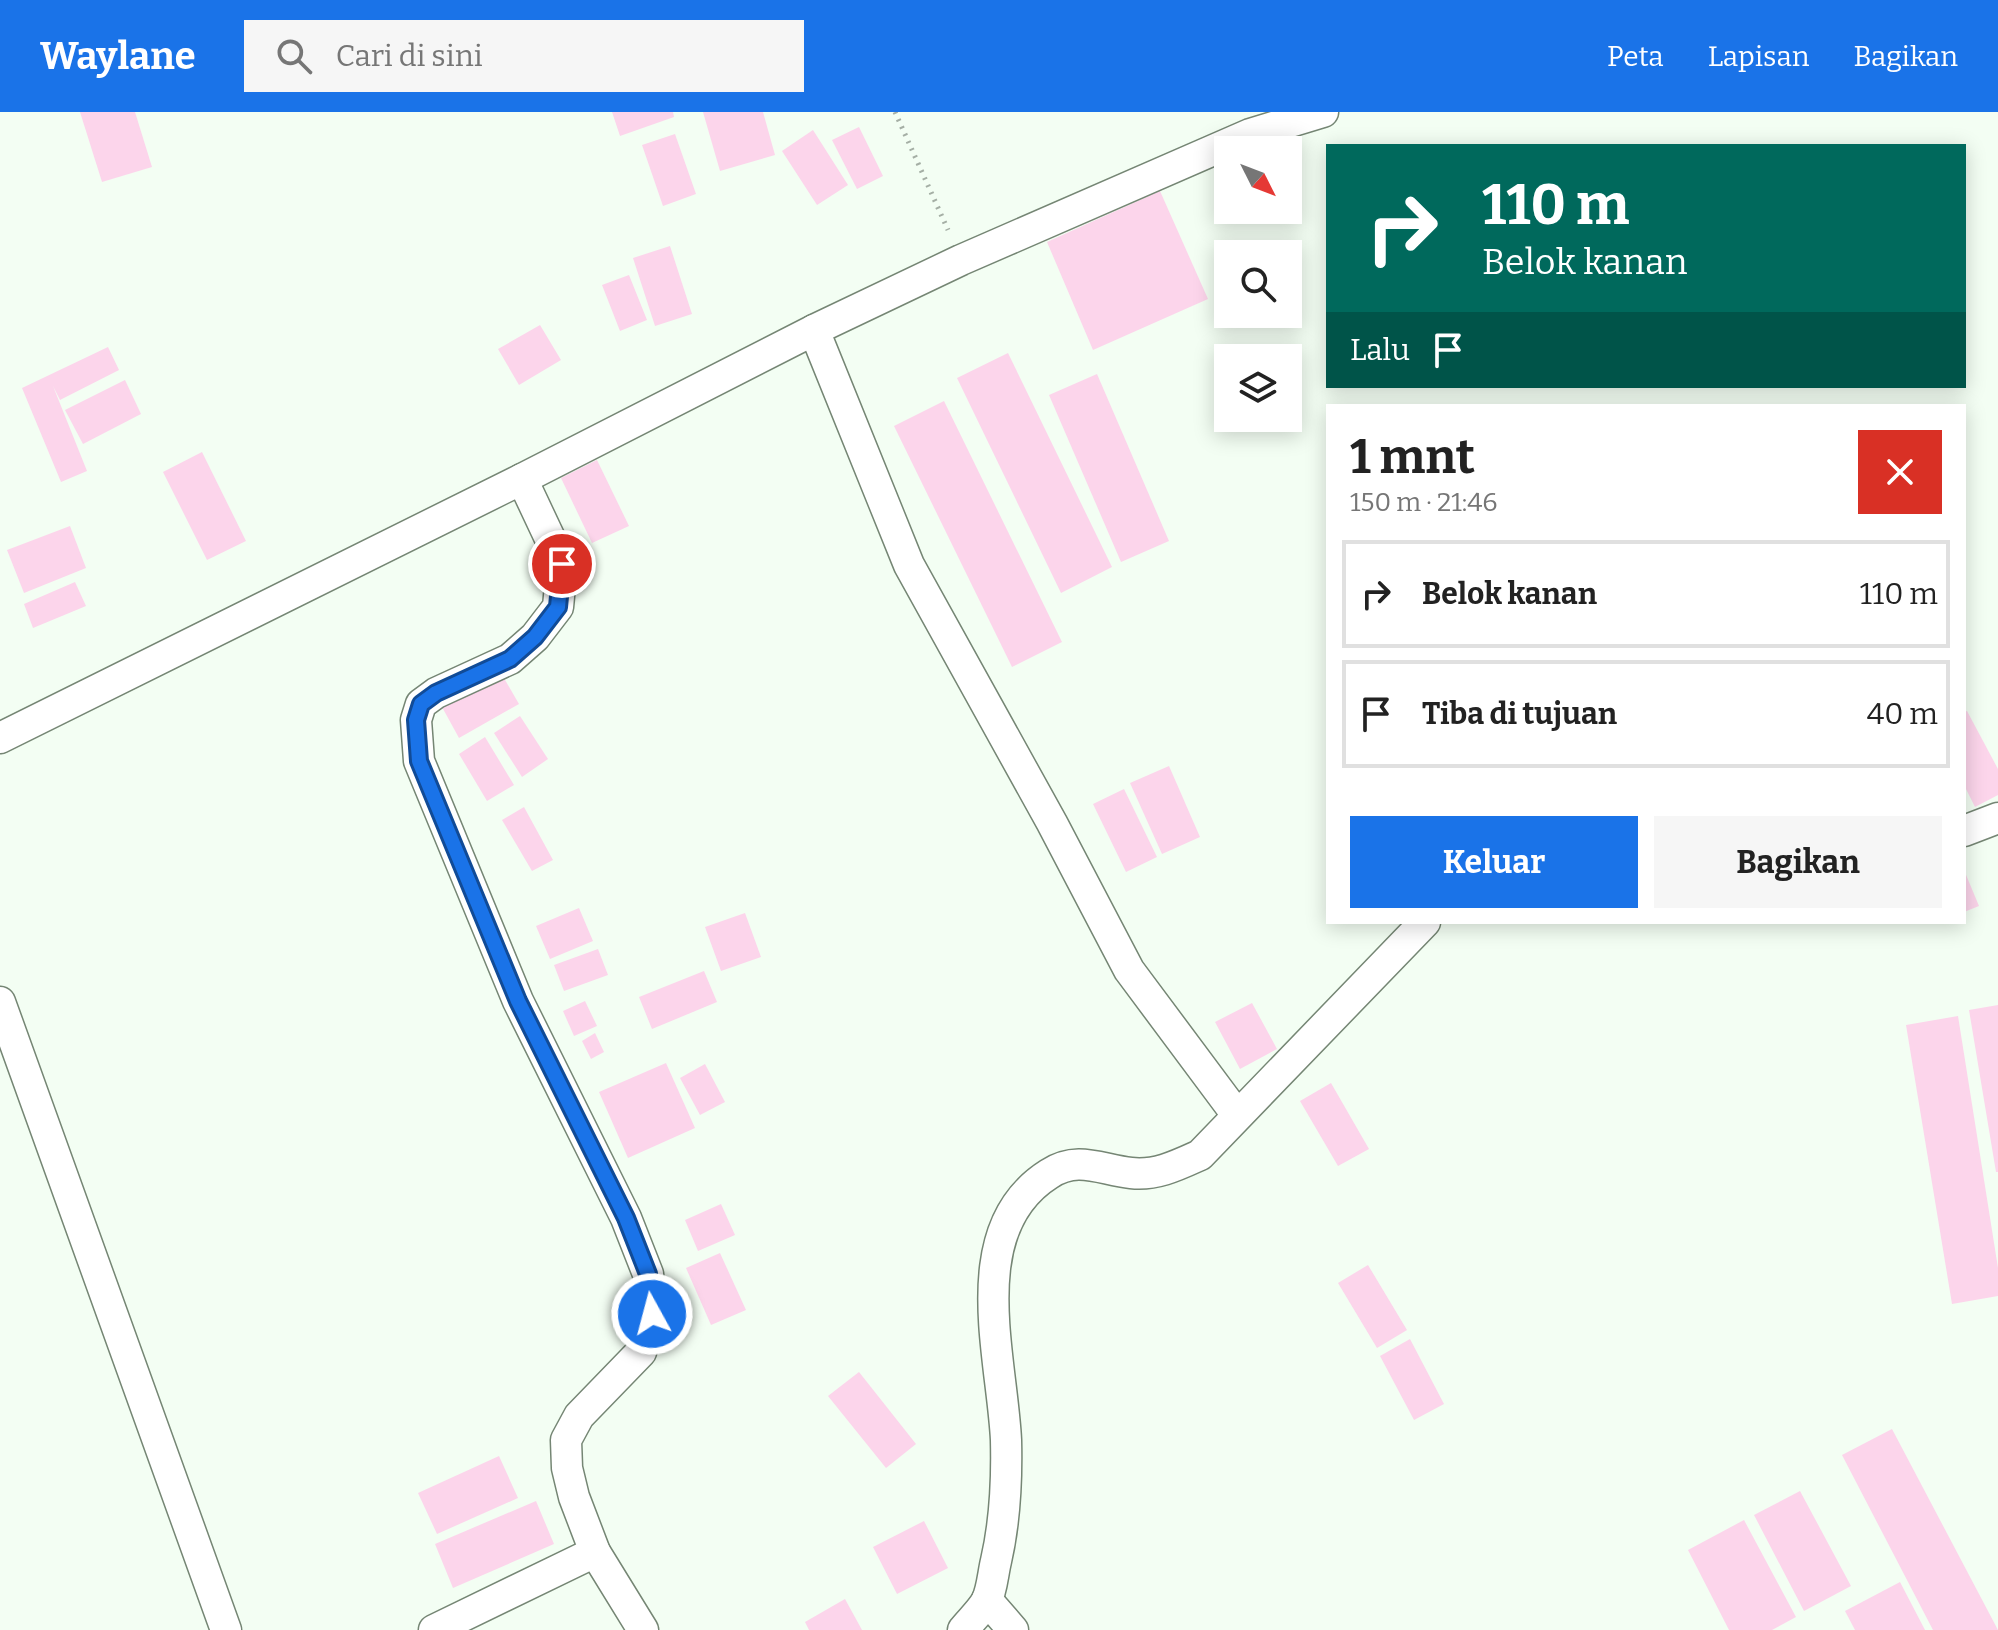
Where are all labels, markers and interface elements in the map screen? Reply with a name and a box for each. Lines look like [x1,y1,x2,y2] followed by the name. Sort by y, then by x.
[244,20,804,92] search box
[40,33,196,79] text: Waylane
[272,34,316,78] icon: search
[336,38,483,74] text: Cari di sini
[1607,40,1664,73] text: Peta
[1708,40,1810,73] text: Lapisan
[1854,40,1958,73] text: Bagikan
[1214,136,1302,224] north arrow
[1214,136,1302,432] map controls
[1482,172,1629,239] text: 110 m
[1350,176,1454,280] icon: right
[1214,240,1302,328] button: search
[1482,240,1688,284] text: Belok kanan
[1426,328,1470,372] icon: arrive
[1350,332,1410,368] text: Lalu
[1214,344,1302,432] button: layers
[1350,428,1475,486] text: 1 mnt
[1858,430,1942,514] button: close
[1350,487,1498,518] text: 150 m · 21:46
[528,530,596,598] pin
[540,542,584,586] icon: arrive
[1354,572,1398,616] icon: right
[1422,576,1597,612] text: Belok kanan
[1860,576,1938,612] text: 110 m
[1354,692,1398,736] icon: arrive
[1422,696,1617,732] text: Tiba di tujuan
[1867,696,1938,732] text: 40 m
[1350,816,1638,908] button: Keluar
[1654,816,1942,908] button: Bagikan
[610,1272,694,1356] position arrow

